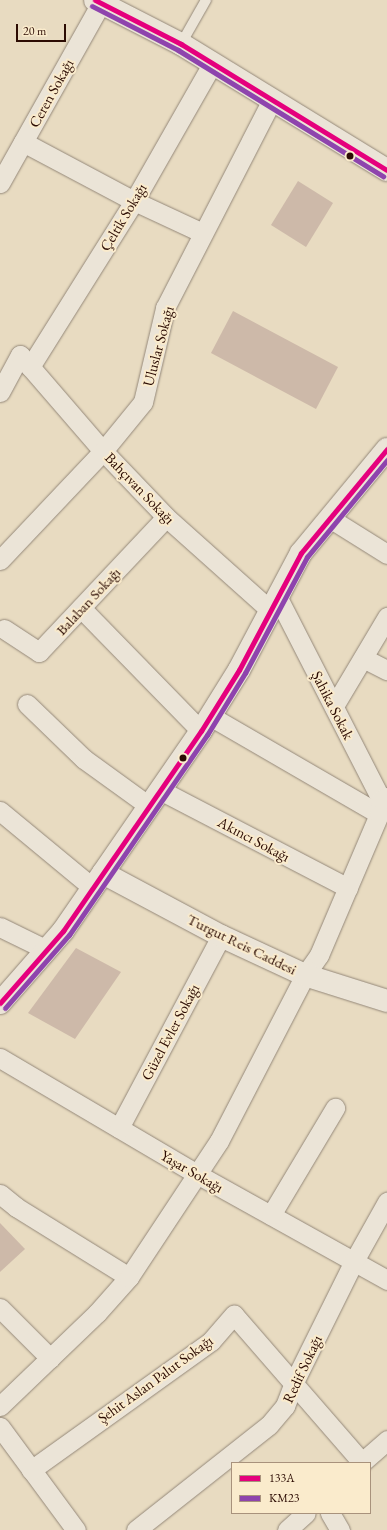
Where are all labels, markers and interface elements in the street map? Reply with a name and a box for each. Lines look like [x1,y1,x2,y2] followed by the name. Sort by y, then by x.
[18,16,68,42] scale bar
[23,23,46,39] text: 20 m
[25,56,77,130] street label: Ceren Sokağı
[345,151,355,161] unlabelled marker
[96,180,150,254] street label: Çeltik Sokağı
[139,304,177,388] street label: Uluslar Sokağı
[101,448,179,528] street label: Bahçıvan Sokağı
[52,563,124,639] street label: Balaban Sokağı
[308,668,358,742] street label: Şahika Sokak
[178,753,188,763] unlabelled marker
[215,813,293,865] street label: Akıncı Sokağı
[184,910,300,978] street label: Turgut Reis Caddesi
[137,981,203,1083] street label: Güzel Evler Sokağı
[157,1146,227,1196] street label: Yaşar Sokağı
[94,1331,216,1427] street label: Şehit Aslan Palut Sokağı
[278,1332,326,1406] street label: Redif Sokağı
[231,1462,371,1514] legend
[269,1470,295,1486] text: 133A
[269,1490,300,1506] text: KM23

